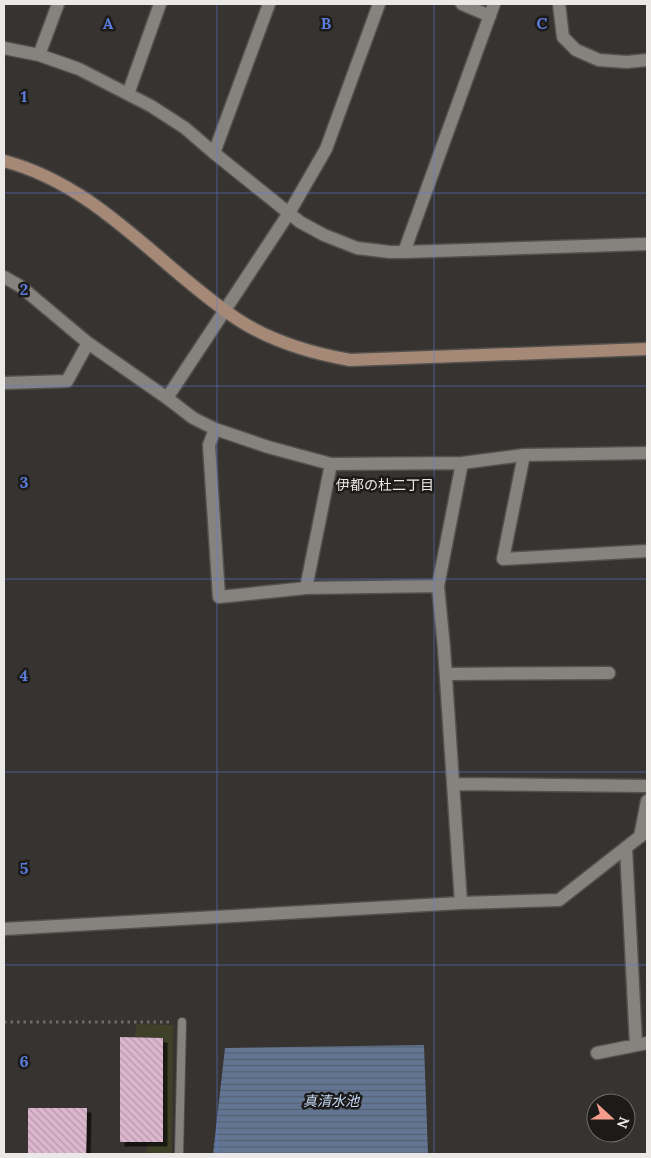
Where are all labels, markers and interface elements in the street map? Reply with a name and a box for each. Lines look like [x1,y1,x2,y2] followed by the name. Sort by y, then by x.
[103,13,114,33] text: A
[321,13,332,33] text: B
[536,13,548,33] text: C
[21,86,27,106] text: 1
[20,279,28,299] text: 2
[20,472,29,492] text: 3
[336,476,434,494] district label: 伊都の杜二丁目
[20,665,29,685] text: 4
[20,858,29,878] text: 5
[19,1051,29,1071] text: 6
[303,1092,361,1110] water label: 真清水池
[586,1093,636,1143] north arrow
[613,1114,633,1131] text: N

